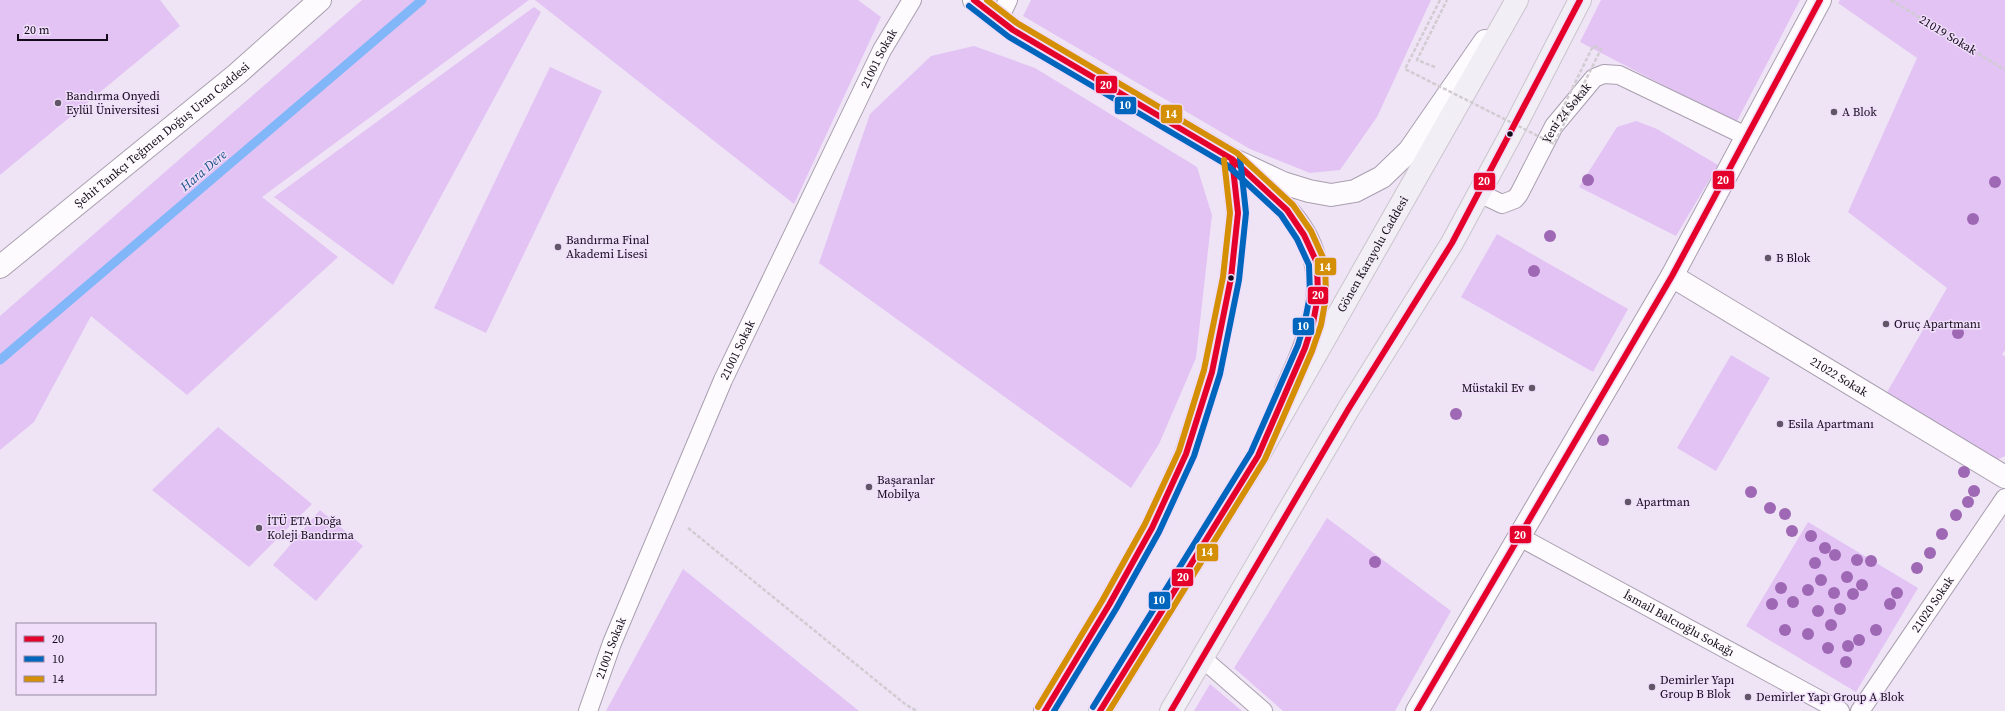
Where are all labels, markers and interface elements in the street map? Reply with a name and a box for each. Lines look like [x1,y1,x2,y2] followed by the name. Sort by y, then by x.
[1916,11,1980,59] street label: 21019 Sokak
[18,16,107,42] scale bar
[24,22,50,38] text: 20 m
[857,25,901,91] street label: 21001 Sokak
[71,58,253,211] street label: Şehit Tankçı Teğmen Doğuş Uran Caddesi
[1095,75,1118,94] line badge: 20
[1100,78,1112,93] text: 20
[1538,79,1595,146] street label: Yeni 24 Sokak
[66,88,160,118] place label: Bandırma Onyedi Eylül Üniversitesi
[1114,96,1137,115] line badge: 10
[53,98,63,108] marker: Bandırma Onyedi Eylül Üniversitesi
[1119,98,1131,113] text: 10
[1160,104,1183,124] line badge: 14
[1842,104,1877,120] place label: A Blok
[1165,107,1177,122] text: 14
[1829,107,1839,117] marker: A Blok
[1505,129,1515,139] unlabelled marker
[176,146,231,195] water label: Hara Dere
[1712,170,1735,190] line badge: 20
[1473,172,1496,191] line badge: 20
[1717,173,1729,188] text: 20
[1478,174,1490,189] text: 20
[1333,193,1412,315] street label: Gönen Karayolu Caddesi
[566,232,650,262] place label: Bandırma Final Akademi Lisesi
[553,242,563,252] marker: Bandırma Final Akademi Lisesi
[1776,250,1811,266] place label: B Blok
[1763,253,1773,263] marker: B Blok
[1314,257,1337,276] line badge: 14
[1319,260,1331,275] text: 14
[1226,273,1236,283] unlabelled marker
[1307,286,1329,305] line badge: 20
[1312,288,1324,303] text: 20
[1894,316,1981,332] place label: Oruç Apartmanı
[716,317,759,383] street label: 21001 Sokak
[1292,317,1315,336] line badge: 10
[1297,319,1309,334] text: 10
[1881,319,1891,329] marker: Oruç Apartmanı
[1807,353,1871,401] street label: 21022 Sokak
[1462,380,1524,396] place label: Müstakil Ev
[1527,383,1537,393] marker: Müstakil Ev
[1788,416,1874,432] place label: Esila Apartmanı
[1775,419,1785,429] marker: Esila Apartmanı
[877,472,935,502] place label: Başaranlar Mobilya
[864,482,874,492] marker: Başaranlar Mobilya
[1636,494,1690,510] place label: Apartman
[1623,497,1633,507] marker: Apartman
[267,513,355,543] place label: İTÜ ETA Doğa Koleji Bandırma
[254,523,264,533] marker: İTÜ ETA Doğa Koleji Bandırma
[1509,525,1532,544] line badge: 20
[1514,528,1526,543] text: 20
[1196,543,1219,562] line badge: 14
[1201,545,1213,560] text: 14
[1171,568,1194,587] line badge: 20
[1177,570,1189,585] text: 20
[1908,573,1958,636] street label: 21020 Sokak
[1621,587,1737,660] street label: İsmail Balcıoğlu Sokağı
[1148,591,1171,610] line badge: 10
[1153,593,1165,608] text: 10
[592,614,630,681] street label: 21001 Sokak
[16,623,156,695] legend
[52,631,64,647] text: 20
[52,651,64,667] text: 10
[52,671,64,687] text: 14
[1660,672,1735,702] place label: Demirler Yapı Group B Blok
[1647,682,1657,692] marker: Demirler Yapı Group B Blok
[1756,689,1905,705] place label: Demirler Yapı Group A Blok
[1743,692,1753,702] marker: Demirler Yapı Group A Blok

